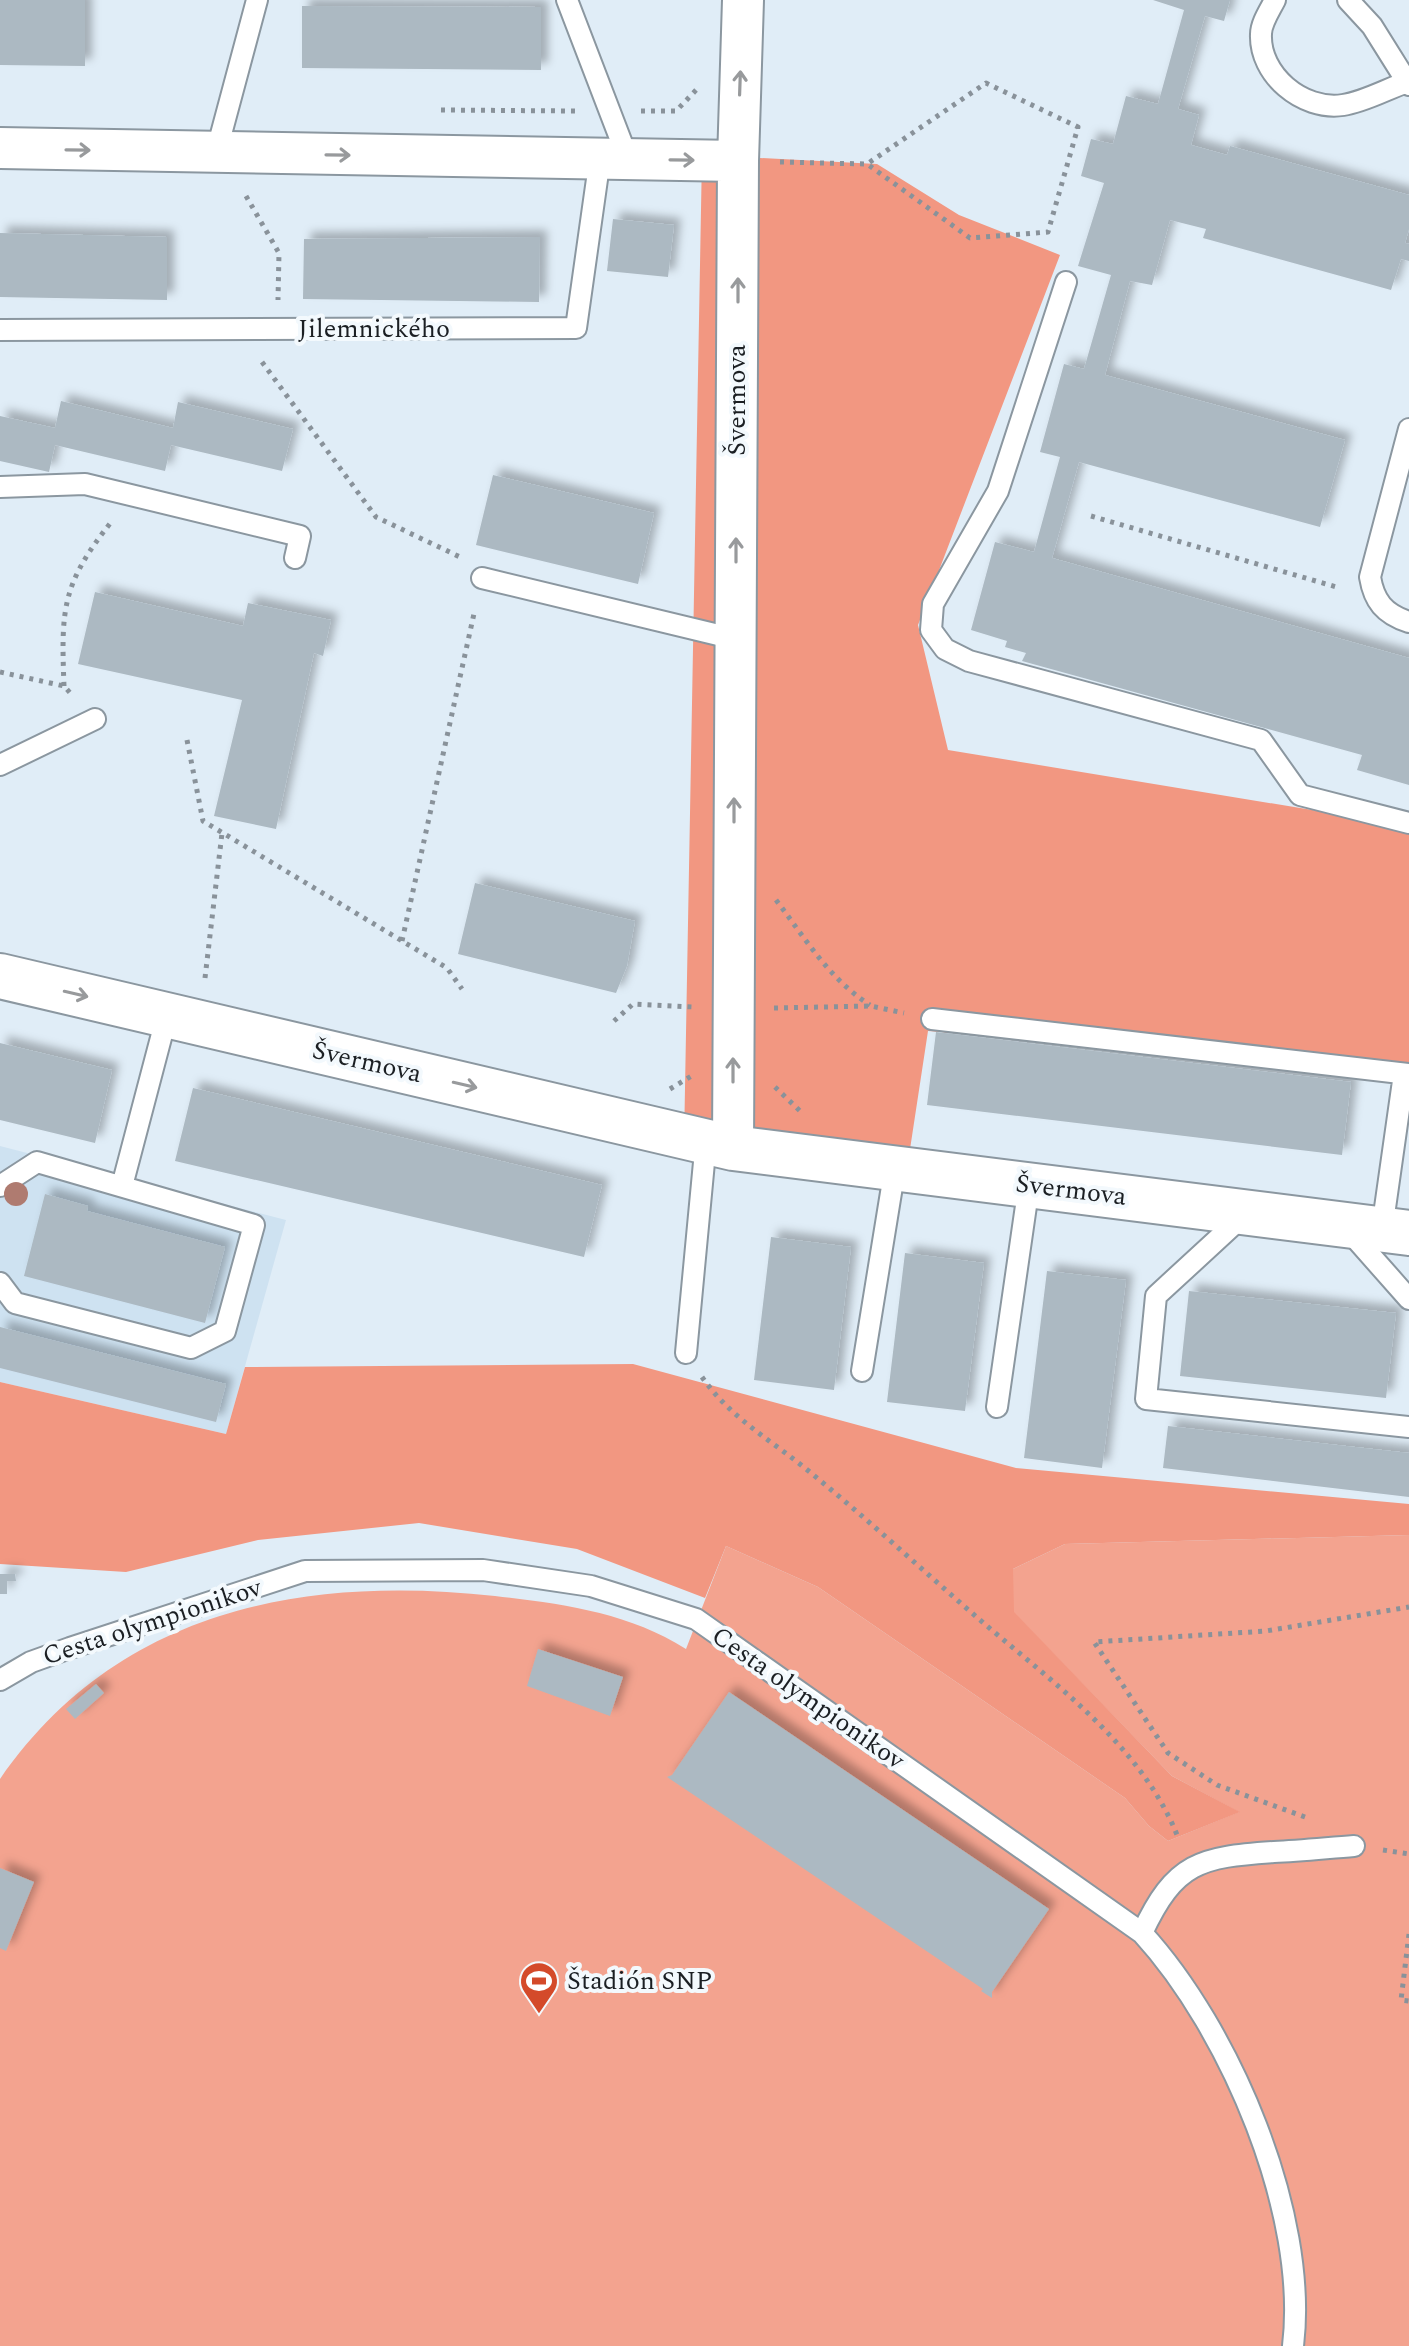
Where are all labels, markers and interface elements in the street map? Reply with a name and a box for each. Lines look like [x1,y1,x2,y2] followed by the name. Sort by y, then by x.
[733,70,748,97] one-way arrow
[64,142,91,158] one-way arrow
[324,148,351,163] one-way arrow
[668,152,695,168] one-way arrow
[730,277,746,304] one-way arrow
[298,309,450,349] street label: Jilemnického
[717,344,757,456] street label: Švermova
[728,537,744,564] one-way arrow
[726,797,742,824] one-way arrow
[63,987,88,1002] one-way arrow
[308,1030,426,1094] street label: Švermova
[725,1057,741,1084] one-way arrow
[452,1078,478,1093] one-way arrow
[1013,1163,1129,1217] street label: Švermova
[37,1567,268,1676] street label: Cesta olympionikov
[703,1616,914,1781] street label: Cesta olympionikov
[518,1960,560,2015] sports icon: Štadión SNP
[567,1961,712,2001] place label: Štadión SNP

